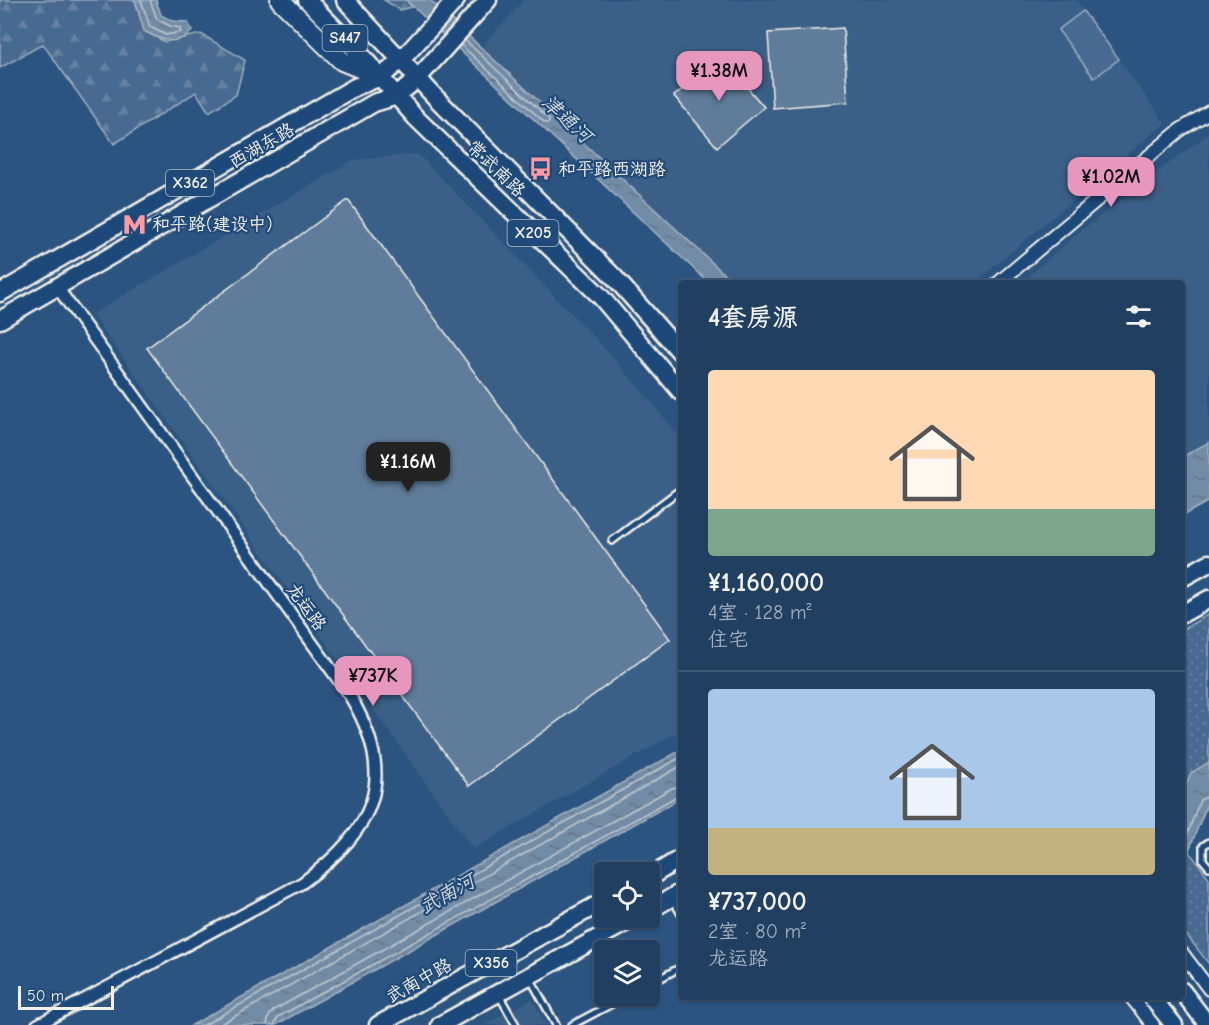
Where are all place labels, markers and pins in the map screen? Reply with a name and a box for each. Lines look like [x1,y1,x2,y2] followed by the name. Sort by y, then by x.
[670,51,768,102] pin: ¥1.38M
[527,156,553,182] bus stop icon: 和平路西湖路
[1062,157,1160,208] pin: ¥1.02M
[558,159,666,180] place label: 和平路西湖路
[121,211,147,237] metro station icon: 和平路(建设中)
[152,214,272,235] place label: 和平路(建设中)
[359,442,457,493] pin: ¥1.16M
[331,656,415,707] pin: ¥737K

